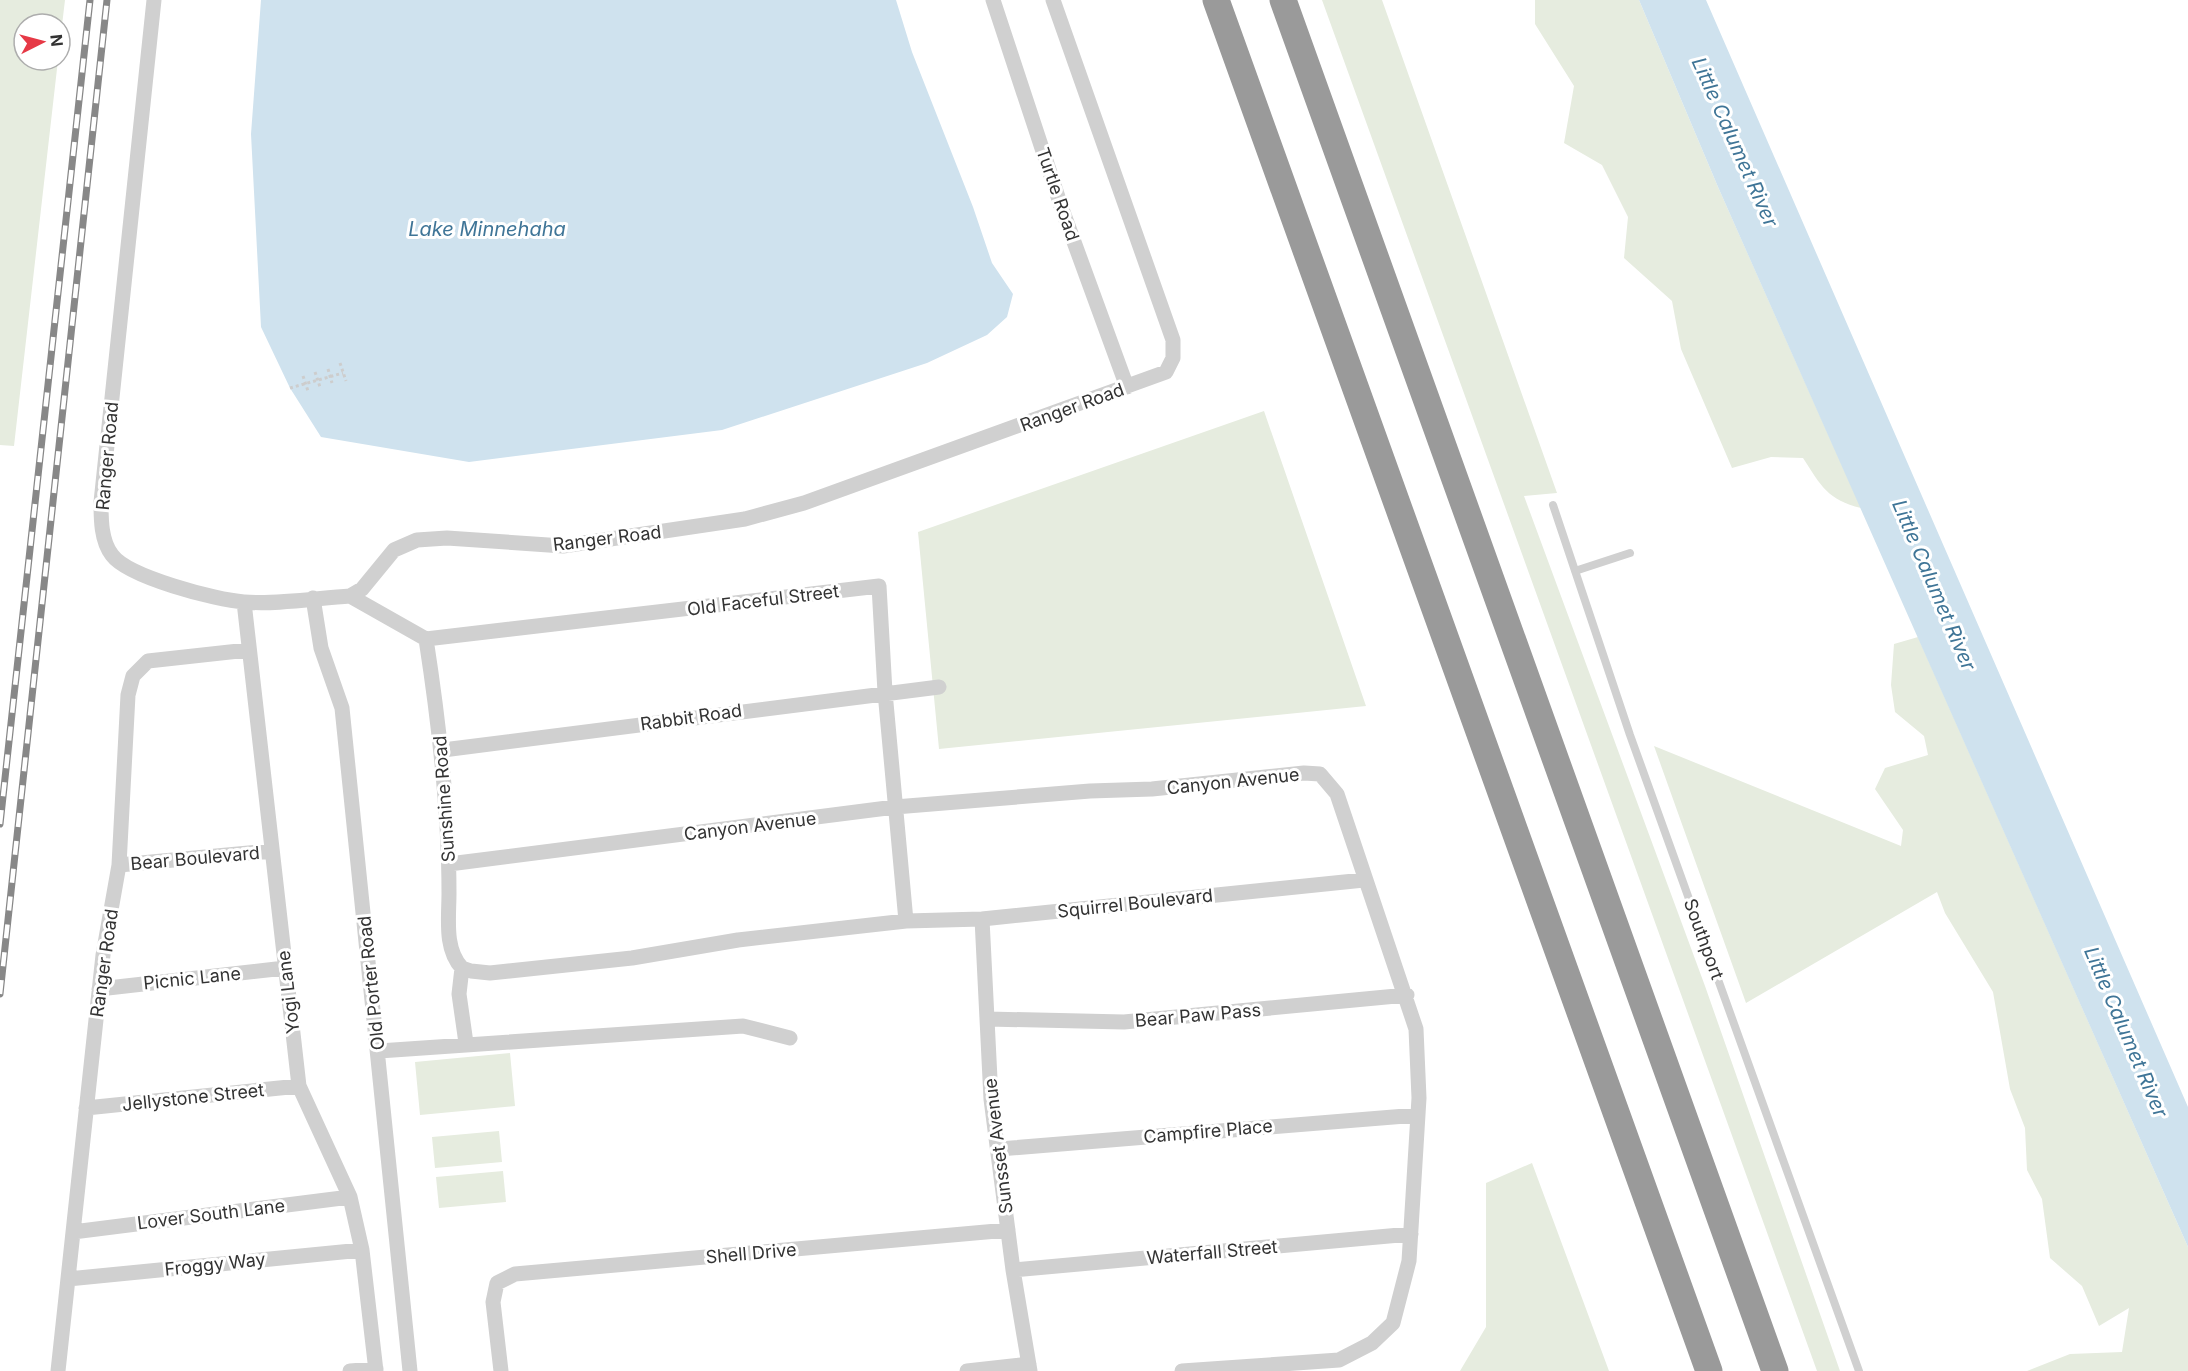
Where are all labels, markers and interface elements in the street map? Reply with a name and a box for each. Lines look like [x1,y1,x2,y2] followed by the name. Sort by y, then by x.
[12,12,72,72] north arrow
[46,33,68,48] text: N
[1687,53,1783,231] water label: Little Calumet River
[1032,145,1084,243] street label: Turtle Road
[408,217,566,241] water label: Lake Minnehaha
[1017,378,1127,436] street label: Ranger Road
[92,401,122,511] street label: Ranger Road
[1887,496,1981,674] water label: Little Calumet River
[552,521,662,555] street label: Ranger Road
[686,580,840,620] street label: Old Faceful Street
[639,699,743,735] street label: Rabbit Road
[429,735,459,863] street label: Sunshine Road
[1166,764,1300,798] street label: Canyon Avenue
[683,807,817,845] street label: Canyon Avenue
[129,842,261,874] street label: Bear Boulevard
[1056,884,1214,922] street label: Squirrel Boulevard
[1680,896,1728,982] street label: Southport
[86,908,122,1018] street label: Ranger Road
[354,915,388,1051] street label: Old Porter Road
[2079,943,2173,1121] water label: Little Calumet River
[272,949,304,1035] street label: Yogi Lane
[142,962,242,994] street label: Picnic Lane
[1134,999,1262,1031] street label: Bear Paw Pass
[979,1077,1017,1215] street label: Sunsset Avenue
[121,1079,265,1115] street label: Jellystone Street
[1142,1115,1274,1147] street label: Campfire Place
[136,1195,286,1233] street label: Lover South Lane
[1146,1236,1278,1268] street label: Waterfall Street
[705,1239,797,1267] street label: Shell Drive
[163,1248,267,1280] street label: Froggy Way

